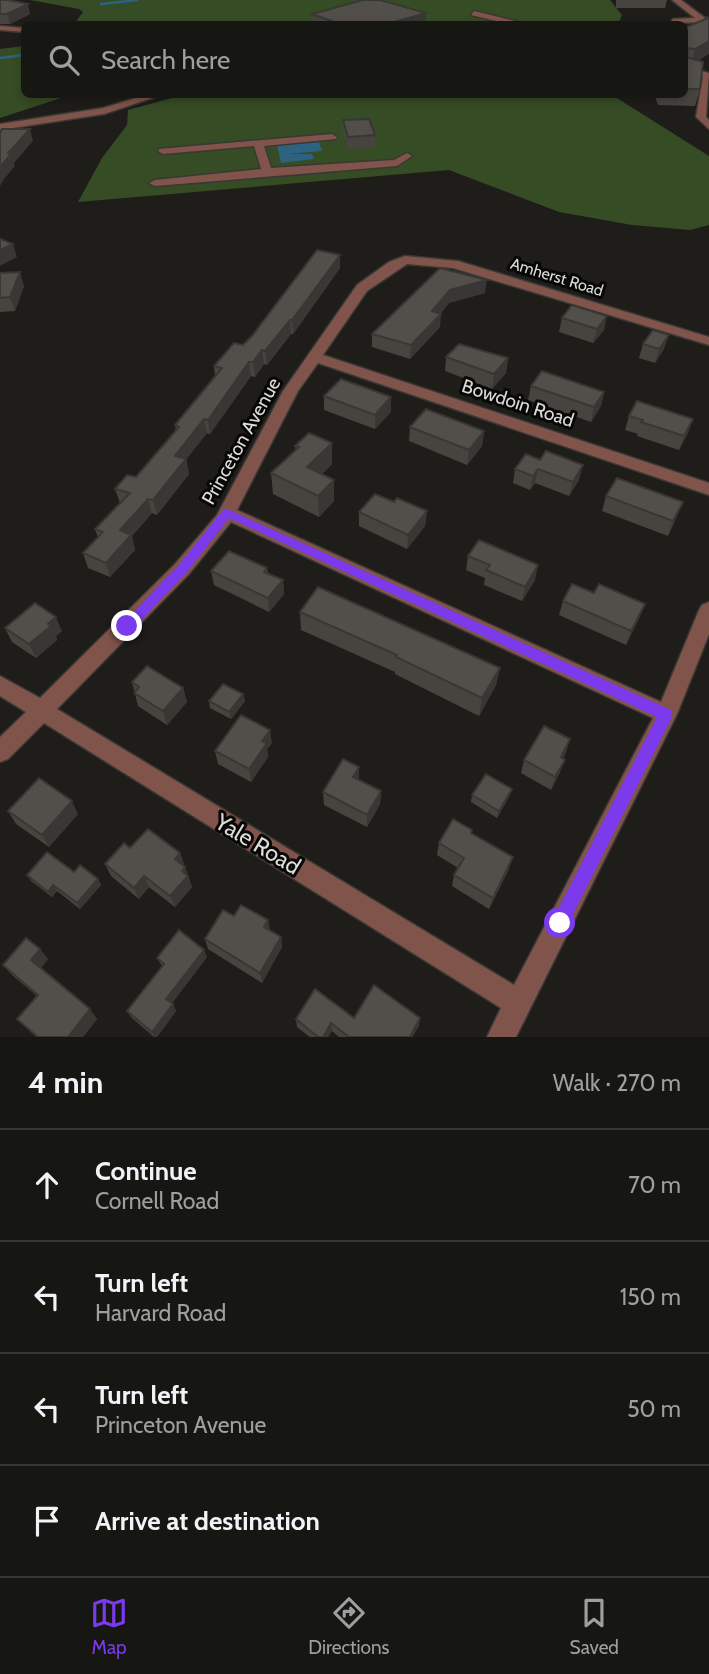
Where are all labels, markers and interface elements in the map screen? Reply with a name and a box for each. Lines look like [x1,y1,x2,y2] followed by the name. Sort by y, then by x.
[21,21,688,98] search box
[45,41,83,79] icon: search
[101,44,230,76] text: Search here
[508,254,606,300] street label: Amherst Road
[197,373,285,508] street label: Princeton Avenue
[459,374,577,432] street label: Bowdoin Road
[111,610,142,641] route end
[209,807,306,880] street label: Yale Road
[544,907,575,938] route start
[28,1064,103,1101] text: 4 min
[553,1069,681,1097] text: Walk · 270 m
[95,1155,197,1187] text: Continue
[28,1166,66,1204] icon: ahead
[628,1171,681,1199] text: 70 m
[95,1187,219,1215] text: Cornell Road
[95,1267,188,1299] text: Turn left
[28,1278,66,1316] icon: left
[620,1283,681,1311] text: 150 m
[95,1299,226,1327] text: Harvard Road
[95,1379,188,1411] text: Turn left
[28,1390,66,1428] icon: left
[627,1395,681,1423] text: 50 m
[95,1411,266,1439] text: Princeton Avenue
[28,1502,66,1540] icon: arrive
[95,1505,320,1537] text: Arrive at destination
[90,1594,128,1659] tab: Map
[308,1594,389,1659] tab: Directions
[570,1594,619,1659] tab: Saved

